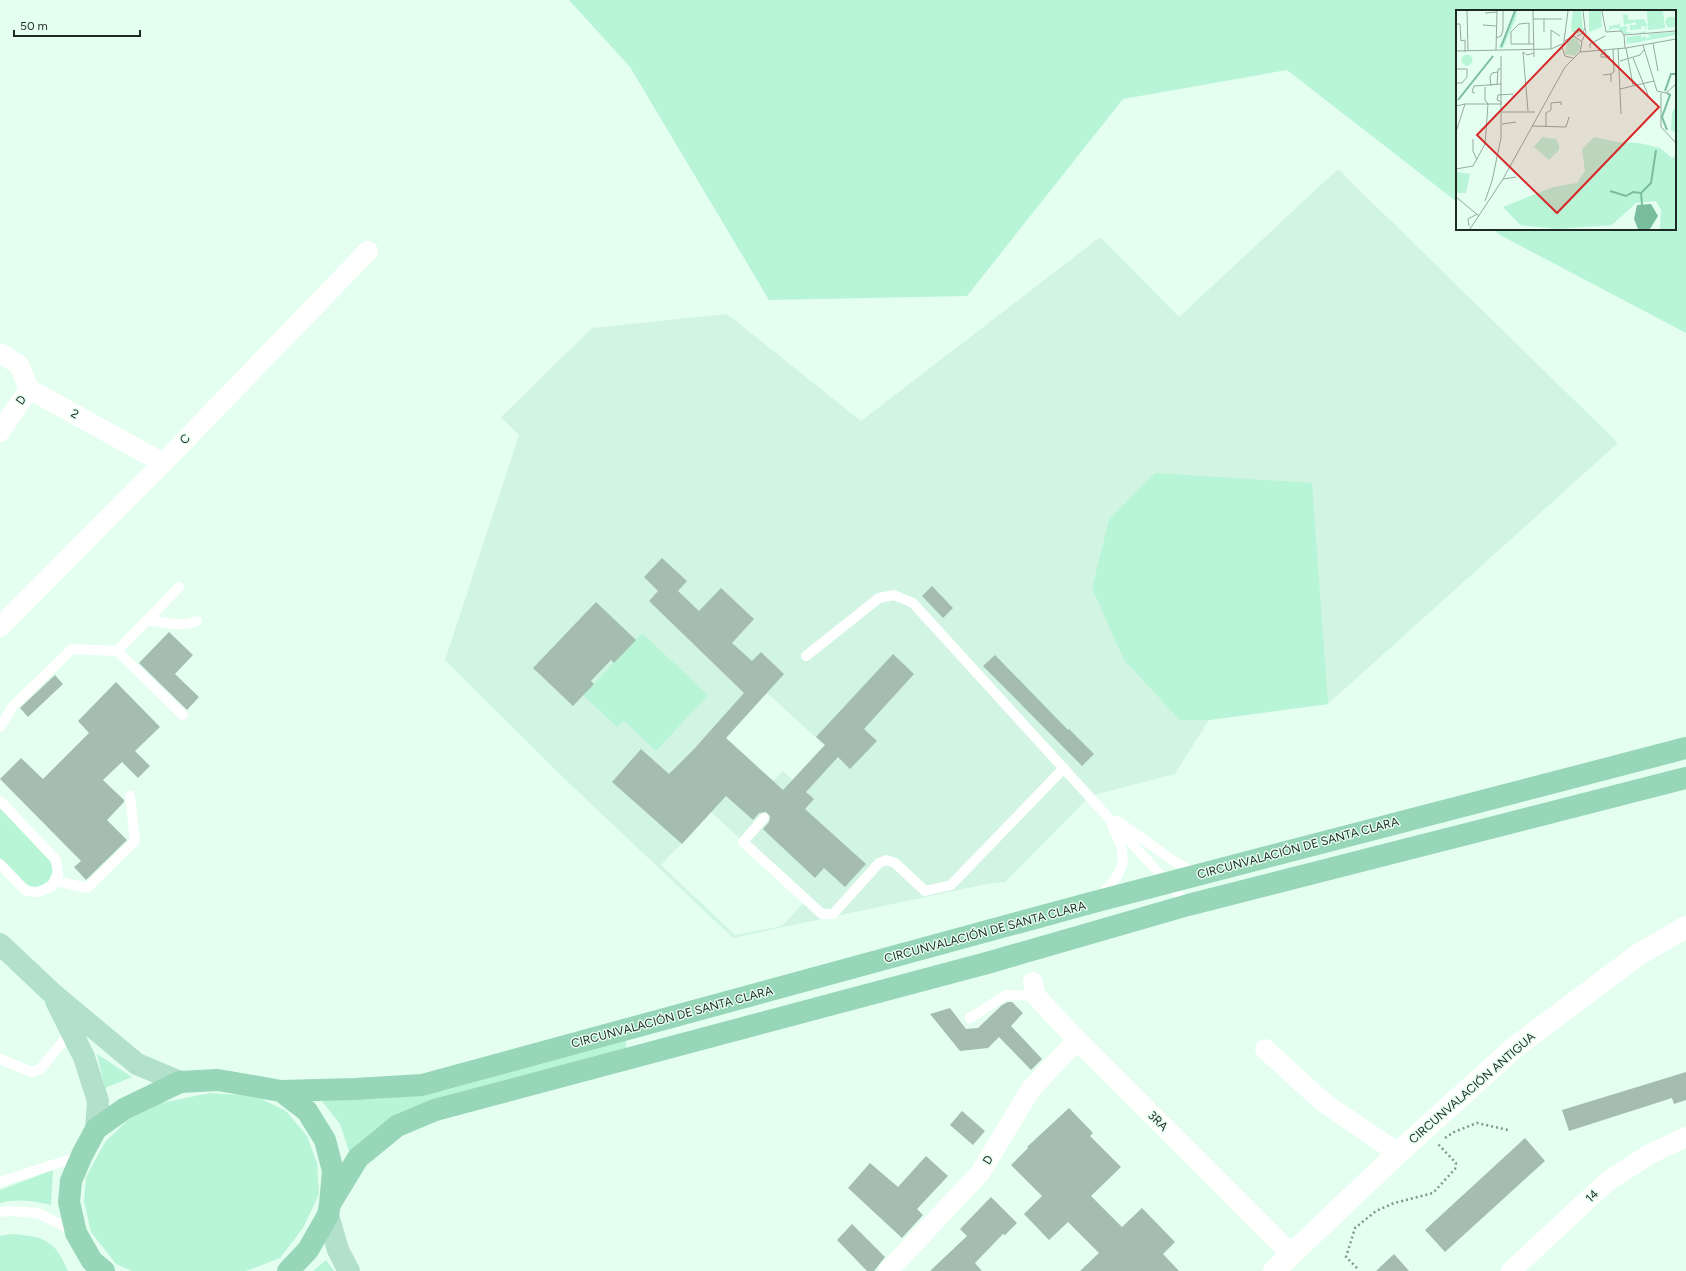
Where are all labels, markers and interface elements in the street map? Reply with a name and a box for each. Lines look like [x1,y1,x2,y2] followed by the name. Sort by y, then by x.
[1456,10,1676,230] inset map
[14,12,140,38] scale bar
[20,19,48,33] text: 50 m
[13,393,29,407] street label: D
[69,406,81,422] street label: 2
[177,431,193,447] street label: C
[1196,814,1400,882] street label: CIRCUNVALACIÓN DE SANTA CLARA
[883,898,1087,966] street label: CIRCUNVALACIÓN DE SANTA CLARA
[570,983,774,1051] street label: CIRCUNVALACIÓN DE SANTA CLARA
[1406,1029,1538,1147] street label: CIRCUNVALACIÓN ANTIGUA
[1145,1108,1171,1134] street label: 3RA
[980,1153,996,1167] street label: D
[1583,1186,1602,1205] street label: 14

